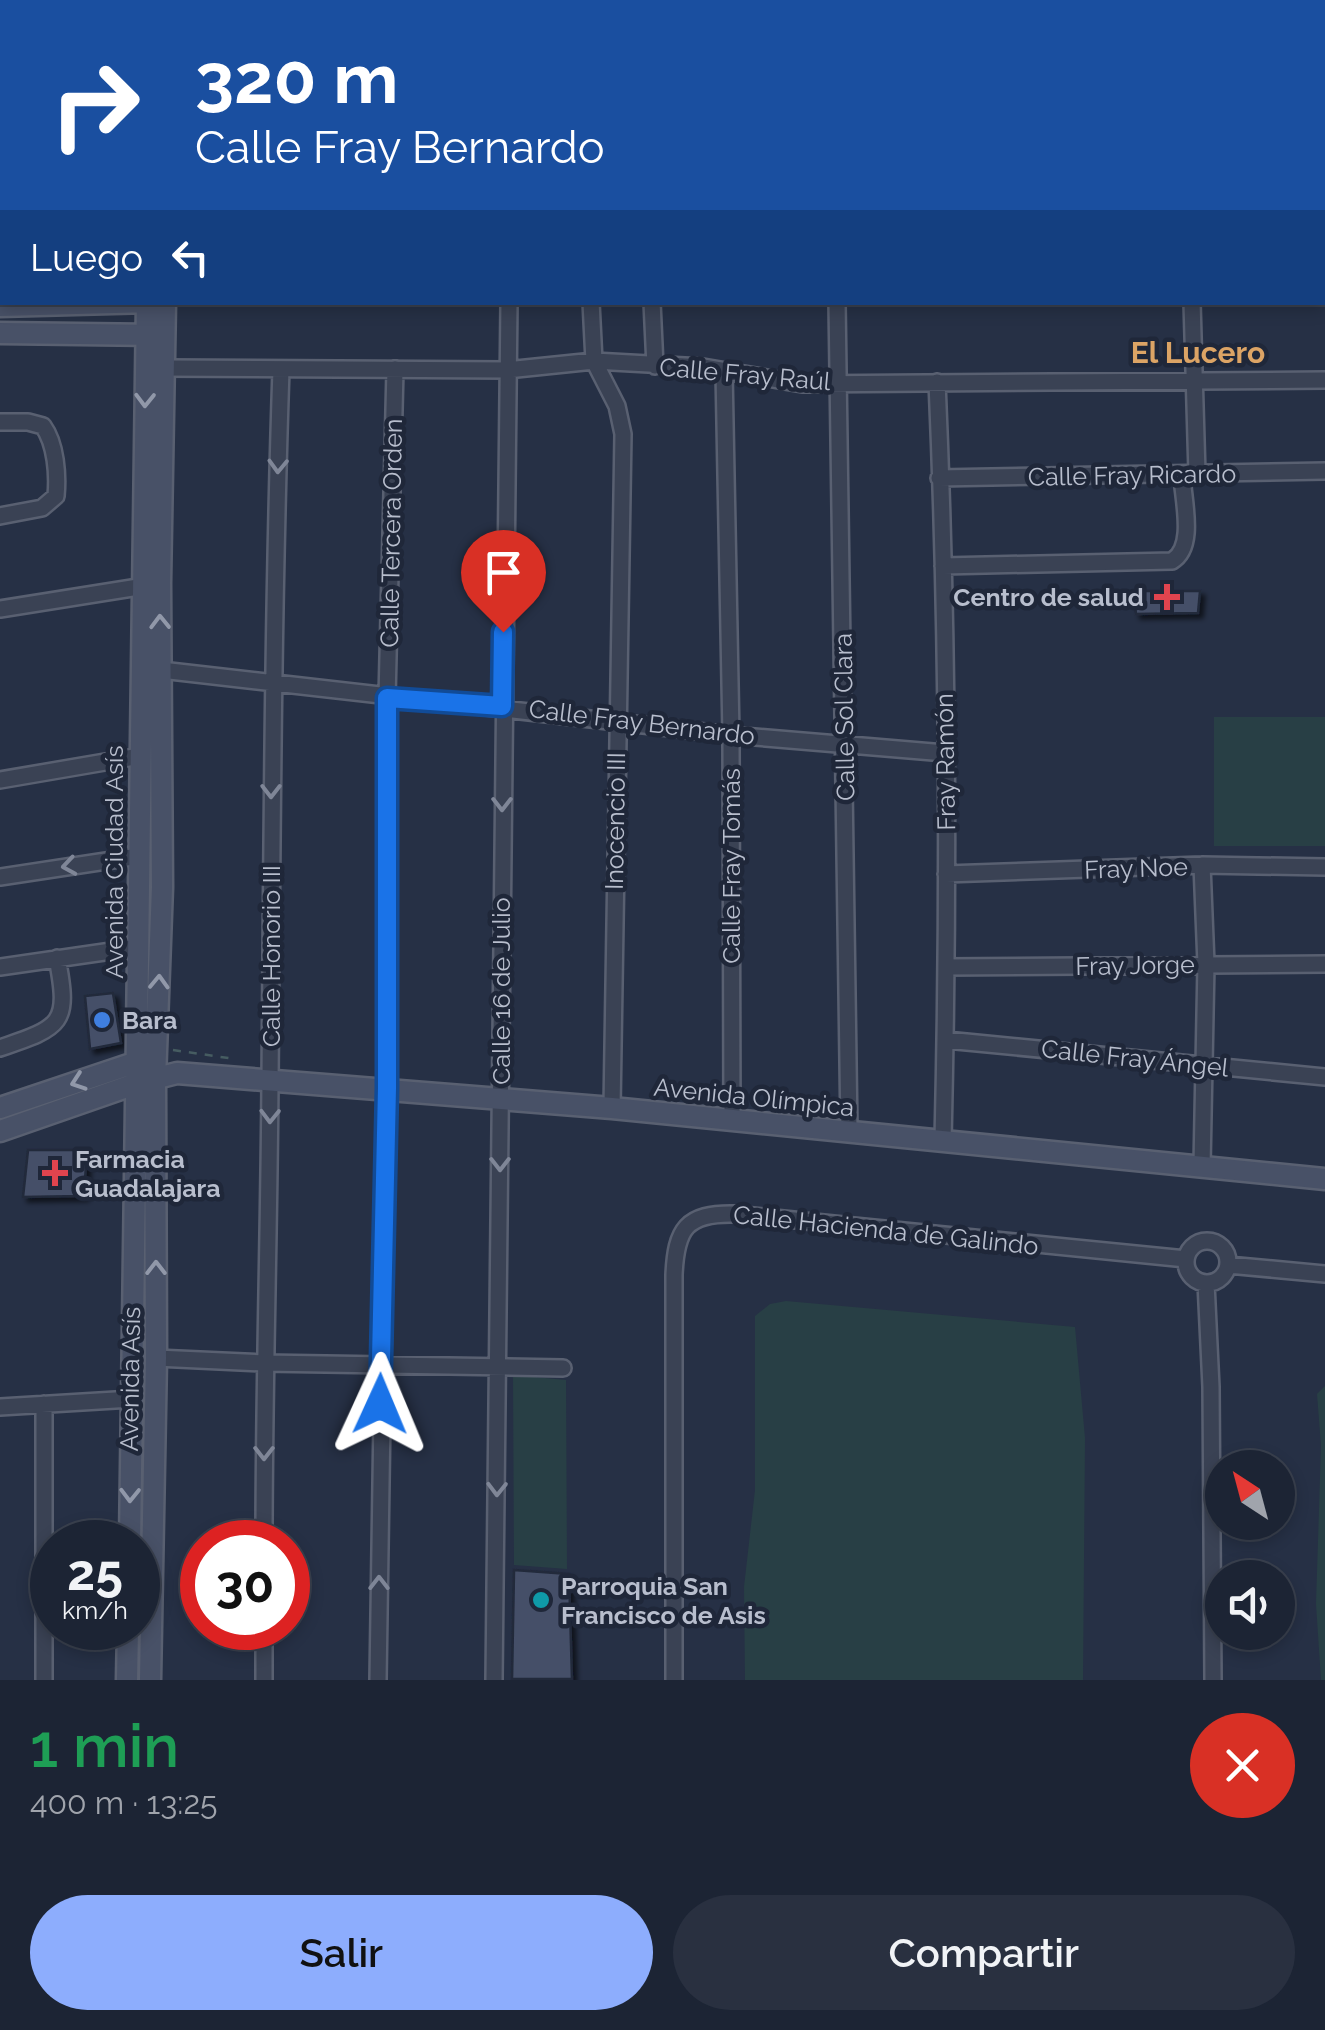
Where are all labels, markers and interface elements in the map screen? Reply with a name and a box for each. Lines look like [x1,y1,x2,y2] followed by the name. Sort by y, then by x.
[195,37,399,119] text: 320 m
[30,40,160,170] icon: right
[195,121,605,174] text: Calle Fray Bernardo
[163,230,218,285] icon: left
[30,235,143,280] text: Luego
[1131,335,1265,370] district label: El Lucero
[658,352,832,396] street label: Calle Fray Raúl
[135,392,156,408] one-way arrow
[374,418,408,648] street label: Calle Tercera Orden
[1028,458,1236,492] street label: Calle Fray Ricardo
[267,459,288,475] one-way arrow
[461,530,546,633] pin
[476,545,531,600] icon: arrive
[953,582,1144,612] place label: Centro de salud
[1154,584,1180,610] marker: Centro de salud
[149,613,171,628] one-way arrow
[828,633,860,801] street label: Calle Sol Clara
[527,693,757,751] street label: Calle Fray Bernardo
[929,693,961,831] street label: Fray Ramón
[99,745,129,979] street label: Avenida Ciudad Asís
[599,752,631,890] street label: Inocencio III
[716,768,746,964] street label: Calle Fray Tomás
[260,784,282,800] one-way arrow
[491,796,513,812] one-way arrow
[1084,851,1188,885] street label: Fray Noe
[61,855,78,876] one-way arrow
[256,865,286,1047] street label: Calle Honorio III
[486,897,516,1085] street label: Calle 16 de Julio
[1075,949,1195,981] street label: Fray Jorge
[148,973,169,989] one-way arrow
[122,1005,177,1035] place label: Bara
[91,1009,113,1031] marker: Bara
[1040,1033,1230,1083] street label: Calle Fray Ángel
[70,1070,87,1090] one-way arrow
[652,1072,856,1122] street label: Avenida Olímpica
[259,1109,280,1125] one-way arrow
[75,1144,221,1203] place label: Farmacia Guadalajara
[489,1156,511,1172] one-way arrow
[44,1162,66,1184] marker: Farmacia Guadalajara
[732,1199,1040,1261] street label: Calle Hacienda de Galindo
[145,1259,167,1274] one-way arrow
[114,1306,146,1452] street label: Avenida Asís
[328,1352,432,1456] position arrow
[253,1446,275,1461] one-way arrow
[1205,1450,1295,1540] north arrow
[1205,1450,1295,1650] map controls
[487,1481,508,1497] one-way arrow
[120,1488,141,1504] one-way arrow
[180,1520,310,1650] speed limit sign: 30
[67,1543,123,1602] text: 25
[1205,1560,1295,1650] button: sound
[561,1571,766,1630] place label: Parroquia San Francisco de Asis
[368,1574,390,1590] one-way arrow
[530,1589,552,1611] marker: Parroquia San Francisco de Asis
[62,1595,128,1625] text: km/h
[30,1711,179,1781] text: 1 min
[1190,1713,1295,1818] button: close
[30,1784,218,1821] text: 400 m · 13:25
[30,1895,653,2010] button: Salir
[673,1895,1295,2010] button: Compartir

